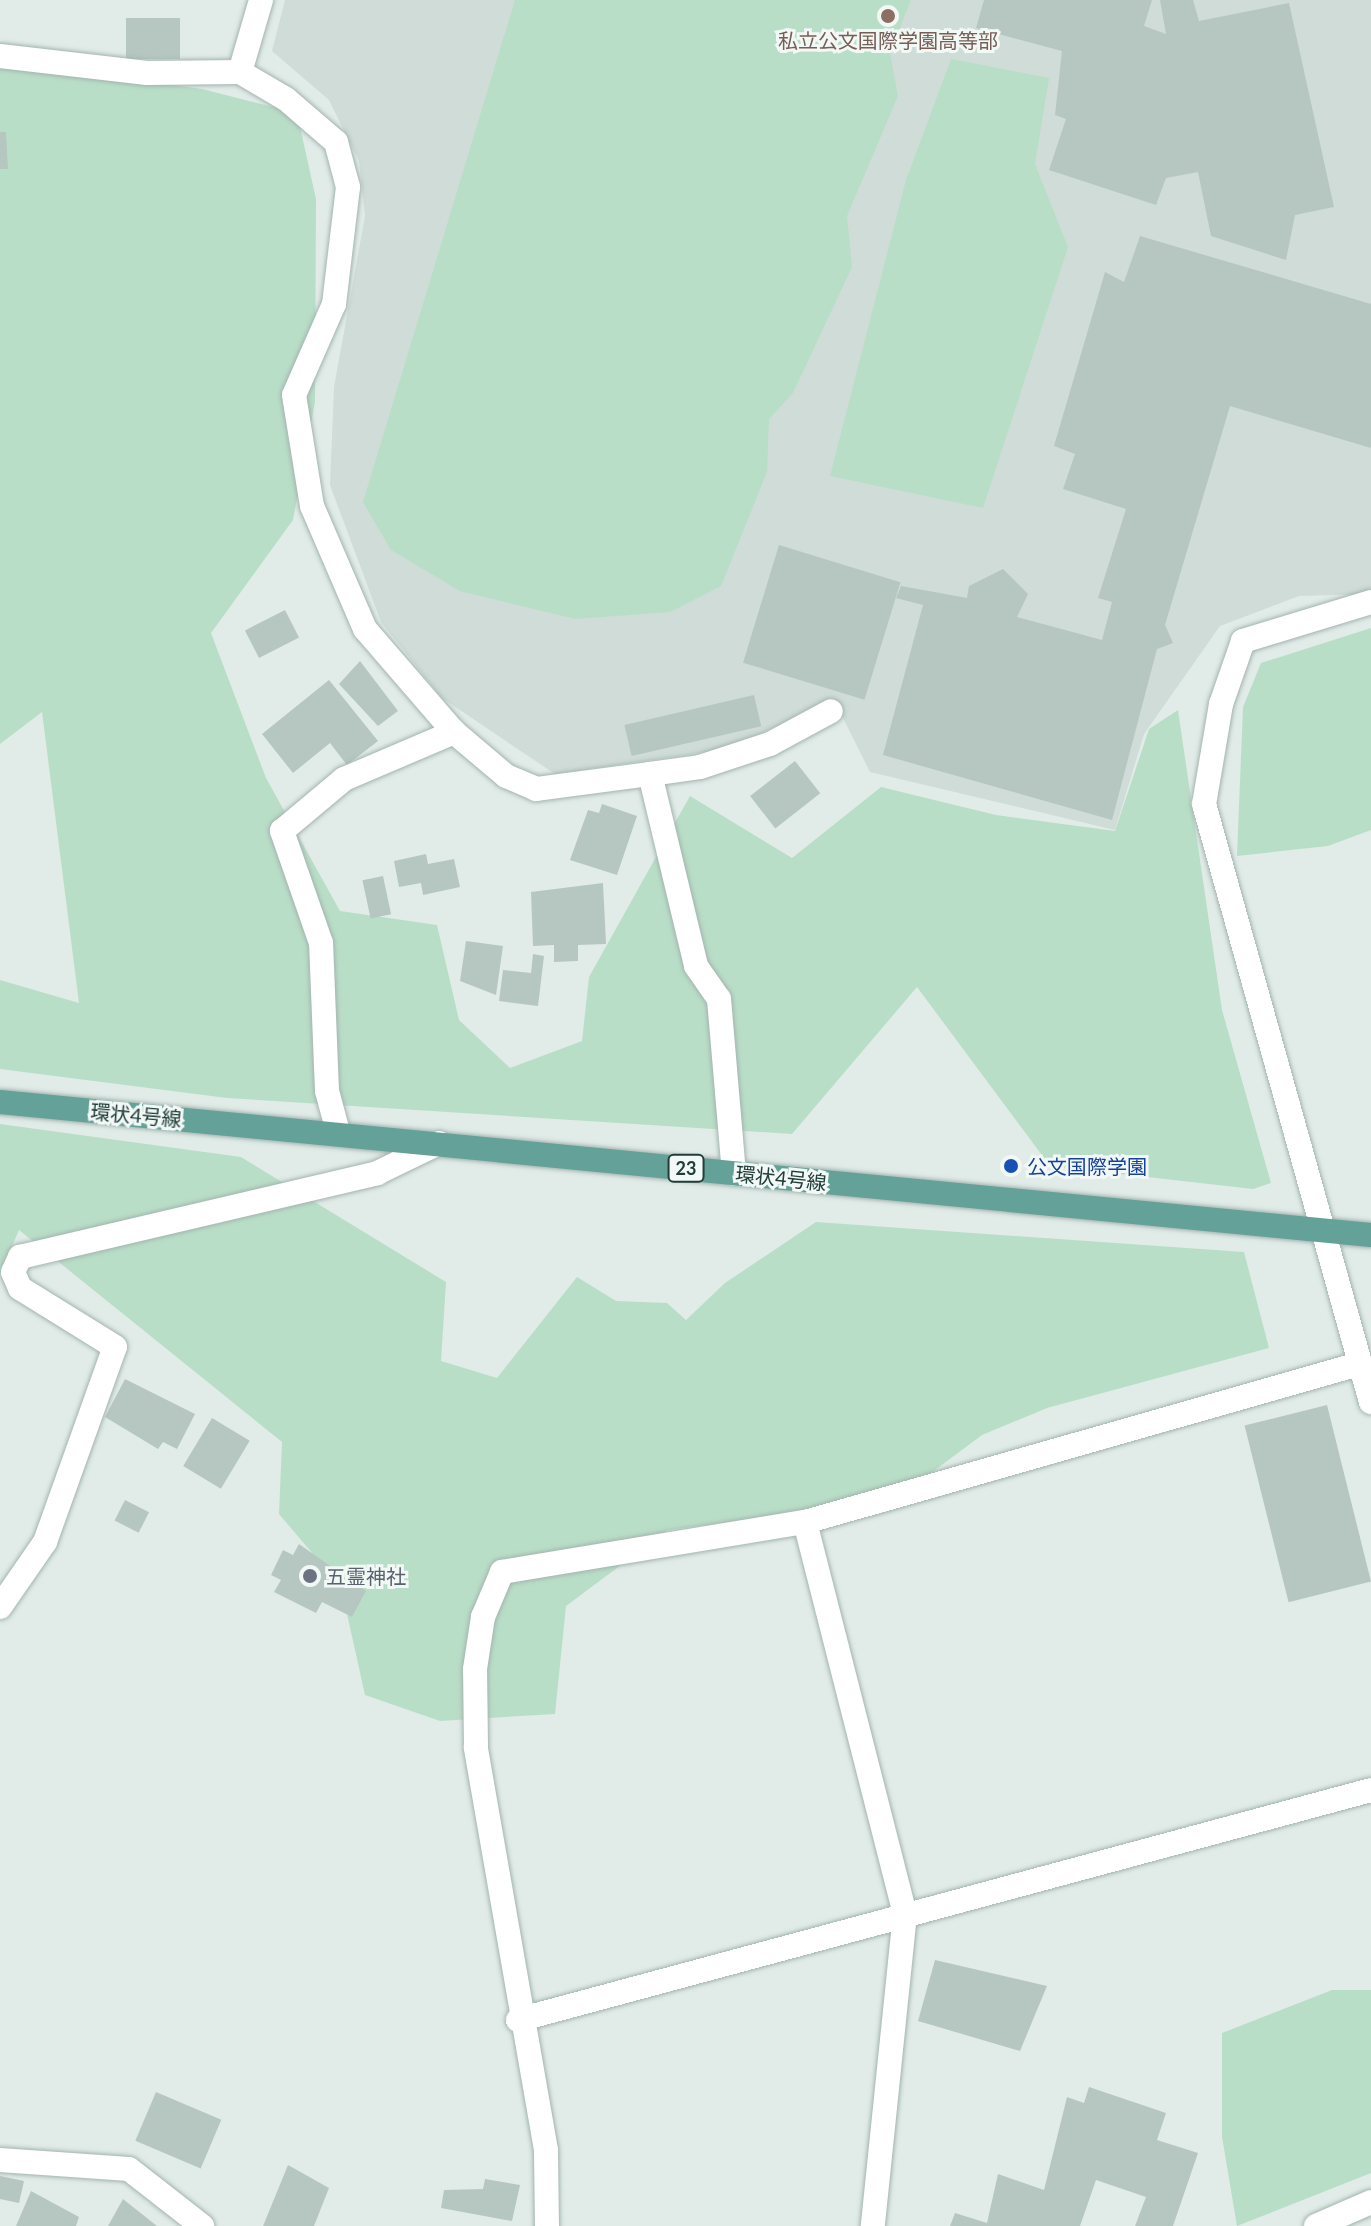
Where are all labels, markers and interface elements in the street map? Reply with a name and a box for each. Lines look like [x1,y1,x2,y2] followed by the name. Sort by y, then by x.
[879,7,897,25] marker: 私立公文国際学園高等部
[778,28,998,52] place label: 私立公文国際学園高等部
[89,1099,183,1131] street label: 環状4号線
[666,1154,706,1182] road number: 23
[1027,1154,1147,1178] place label: 公文国際学園
[1002,1157,1020,1175] marker: 公文国際学園
[734,1161,828,1195] street label: 環状4号線
[326,1564,406,1588] place label: 五霊神社
[301,1567,319,1585] marker: 五霊神社

